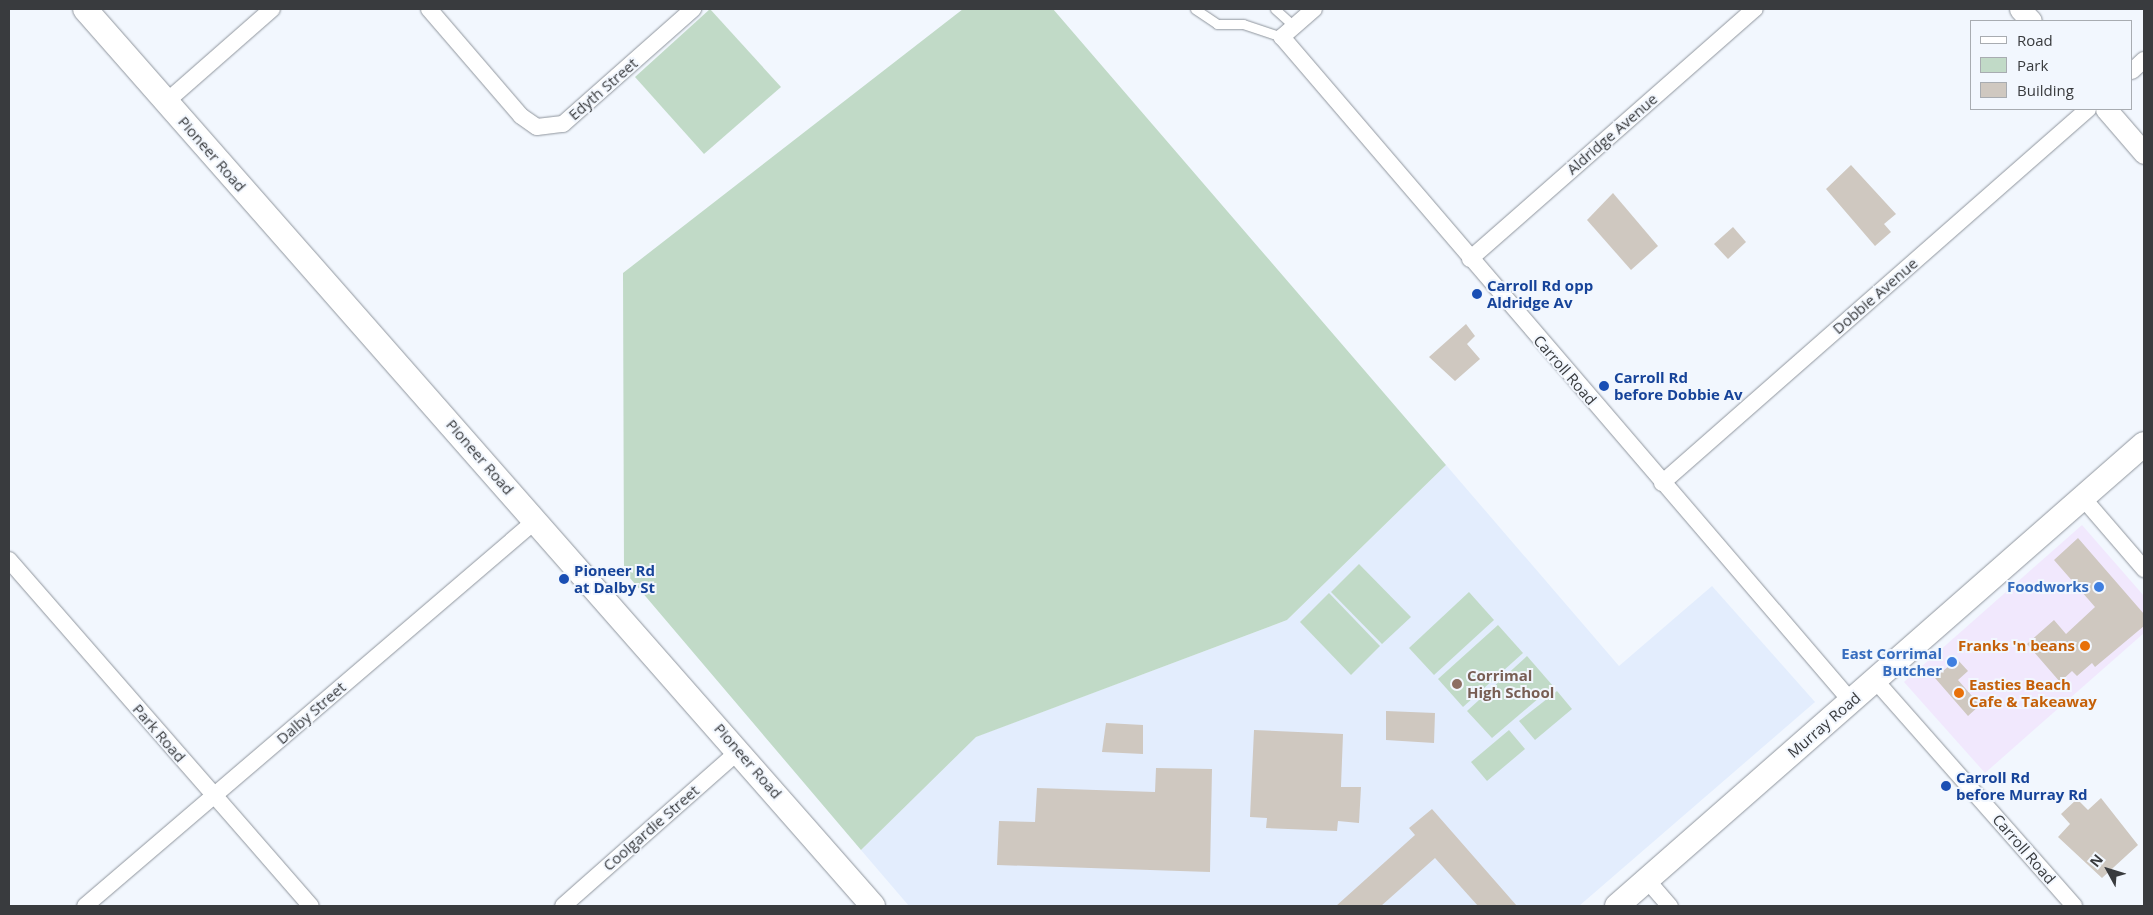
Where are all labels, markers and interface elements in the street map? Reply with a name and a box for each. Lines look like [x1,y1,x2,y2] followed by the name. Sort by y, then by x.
[1970,20,2133,110] legend
[2017,30,2053,50] text: Road
[565,54,641,124] street label: Edyth Street
[2017,55,2048,75] text: Park
[2017,80,2074,100] text: Building
[1563,90,1661,178] street label: Aldridge Avenue
[174,113,250,195] street label: Pioneer Road
[1829,254,1921,338] street label: Dobbie Avenue
[1487,276,1593,311] place label: Carroll Rd opp Aldridge Av
[1471,288,1483,300] marker: Carroll Rd opp Aldridge Av
[1530,332,1600,408] street label: Carroll Road
[1614,368,1743,403] place label: Carroll Rd before Dobbie Av
[1598,380,1610,392] marker: Carroll Rd before Dobbie Av
[442,416,518,498] street label: Pioneer Road
[574,561,655,596] place label: Pioneer Rd at Dalby St
[558,573,570,585] marker: Pioneer Rd at Dalby St
[2007,578,2089,596] place label: Foodworks
[2093,581,2105,593] marker: Foodworks
[1958,637,2075,655] place label: Franks 'n beans
[2079,640,2091,652] marker: Franks 'n beans
[1841,644,1942,679] place label: East Corrimal Butcher
[1946,656,1958,668] marker: East Corrimal Butcher
[1467,666,1554,701] place label: Corrimal High School
[1969,675,2097,710] place label: Easties Beach Cafe & Takeaway
[273,678,349,748] street label: Dalby Street
[1451,678,1463,690] marker: Corrimal High School
[1953,687,1965,699] marker: Easties Beach Cafe & Takeaway
[1784,689,1864,761] street label: Murray Road
[129,700,189,766] street label: Park Road
[710,720,786,802] street label: Pioneer Road
[1956,768,2088,803] place label: Carroll Rd before Murray Rd
[1940,780,1952,792] marker: Carroll Rd before Murray Rd
[599,781,703,875] street label: Coolgardie Street
[1989,811,2059,887] street label: Carroll Road
[2083,845,2133,895] north arrow
[2085,850,2107,871] text: N

